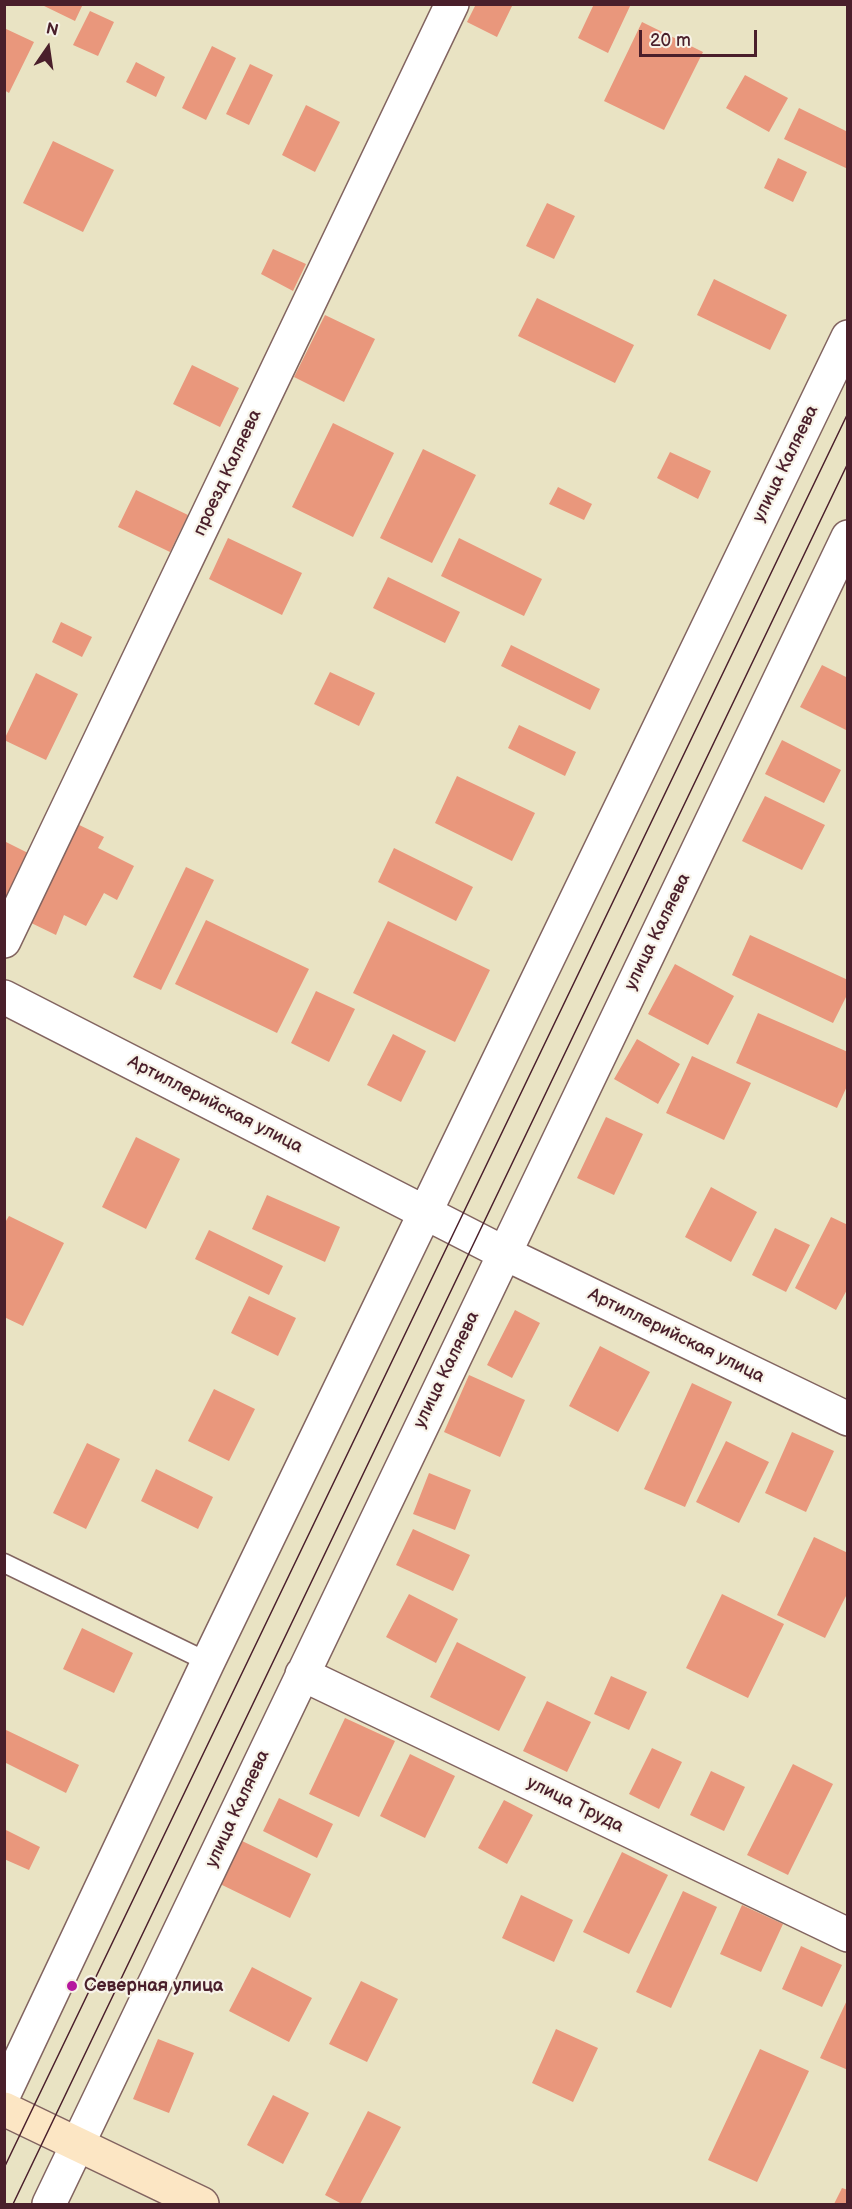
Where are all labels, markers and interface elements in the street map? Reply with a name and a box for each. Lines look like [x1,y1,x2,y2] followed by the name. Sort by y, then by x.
[18,18,78,78] north arrow
[642,18,760,56] scale bar
[44,19,60,41] text: N
[650,30,691,51] text: 20 m
[748,402,824,526] street label: улица Каляева
[189,406,267,540] street label: проезд Каляева
[620,870,696,994] street label: улица Каляева
[124,1051,306,1159] street label: Артиллерийская улица
[584,1284,768,1388] street label: Артиллерийская улица
[409,1308,485,1432] street label: улица Каляева
[201,1747,275,1871] street label: улица Каляева
[523,1772,627,1838] street label: улица Труда
[84,1975,223,1997] place label: Северная улица
[65,1979,79,1993] marker: Северная улица

